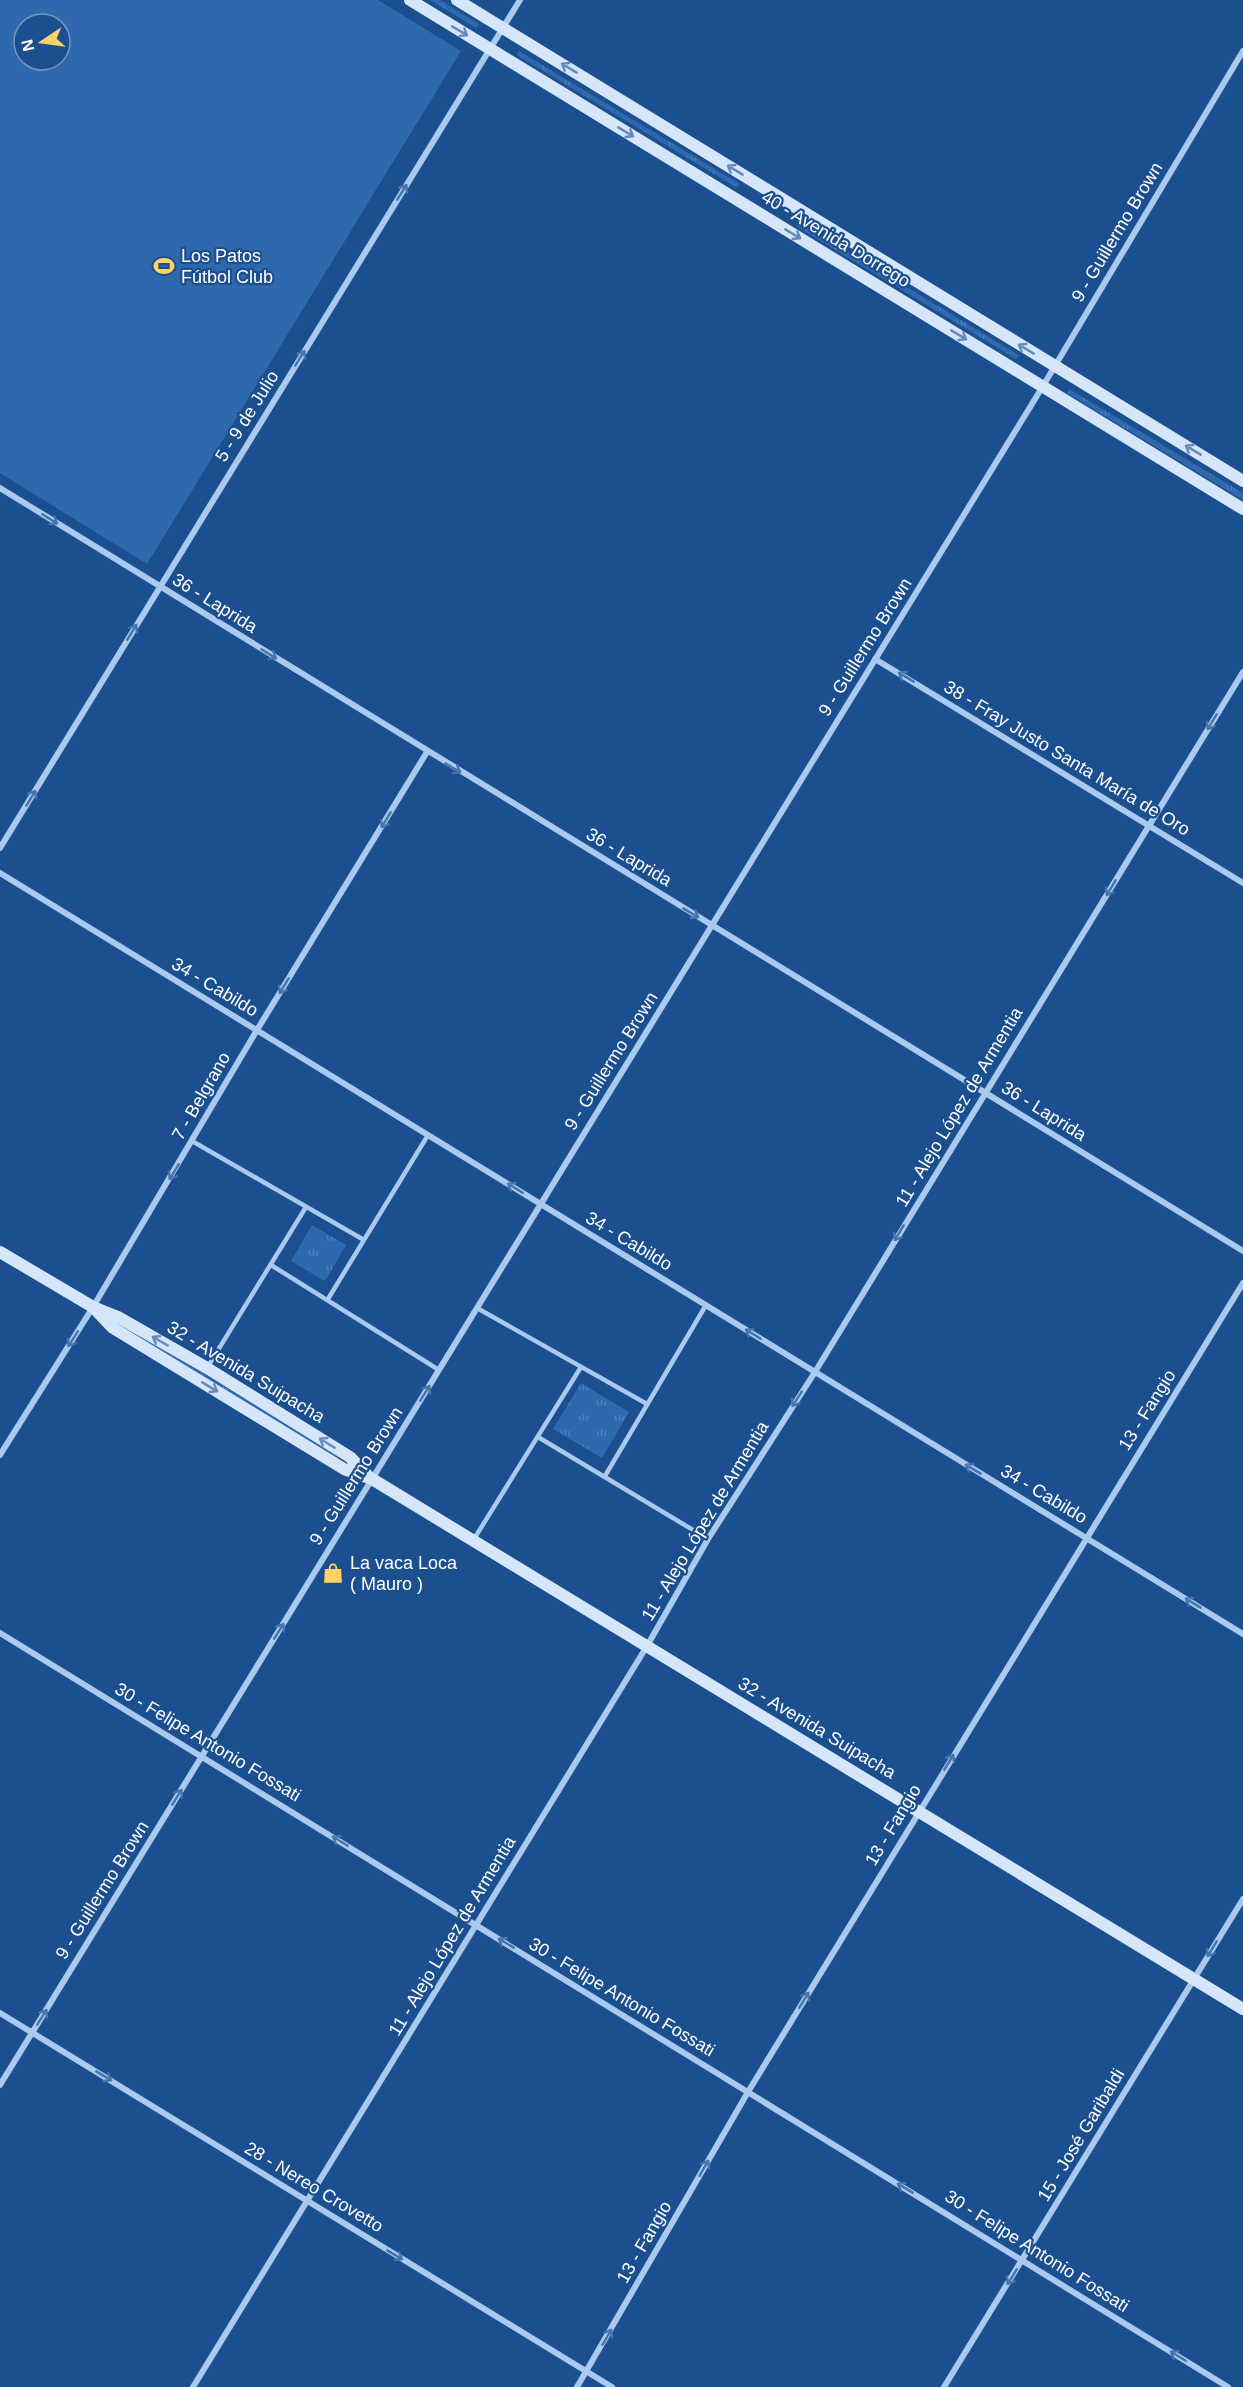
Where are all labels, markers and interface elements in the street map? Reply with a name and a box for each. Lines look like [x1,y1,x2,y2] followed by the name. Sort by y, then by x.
[12,12,72,72] north arrow
[451,24,468,37] one-way arrow
[18,38,37,53] text: N
[561,62,578,74] one-way arrow
[617,126,634,138] one-way arrow
[1067,159,1167,305] street label: 9 - Guillermo Brown
[727,164,744,176] one-way arrow
[397,184,409,201] one-way arrow
[758,187,914,291] street label: 40 - Avenida Dorrego
[784,227,801,240] one-way arrow
[181,246,273,287] place label: Los Patos Fútbol Club
[152,254,176,278] sports icon: Los Patos Fútbol Club
[950,330,967,342] one-way arrow
[1018,342,1035,355] one-way arrow
[295,350,307,367] one-way arrow
[211,367,283,465] street label: 5 - 9 de Julio
[1185,444,1202,456] one-way arrow
[41,513,58,525] one-way arrow
[169,569,262,637] street label: 36 - Laprida
[814,574,916,720] street label: 9 - Guillermo Brown
[127,624,139,641] one-way arrow
[261,648,277,660] one-way arrow
[898,671,915,684] one-way arrow
[941,677,1193,839] street label: 38 - Fray Justo Santa María de Oro
[1206,713,1219,730] one-way arrow
[444,762,461,774] one-way arrow
[25,790,37,807] one-way arrow
[379,811,391,828] one-way arrow
[583,824,676,891] street label: 36 - Laprida
[1104,879,1116,896] one-way arrow
[683,906,700,919] one-way arrow
[168,953,262,1021] street label: 34 - Cabildo
[277,977,289,994] one-way arrow
[560,988,662,1134] street label: 9 - Guillermo Brown
[892,1003,1027,1210] street label: 11 - Alejo López de Armentia
[168,1049,234,1143] street label: 7 - Belgrano
[998,1077,1091,1145] street label: 36 - Laprida
[168,1163,180,1180] one-way arrow
[507,1182,524,1194] one-way arrow
[582,1207,676,1275] street label: 34 - Cabildo
[893,1224,905,1241] one-way arrow
[164,1317,329,1427] street label: 32 - Avenida Suipacha
[745,1327,762,1339] one-way arrow
[67,1330,79,1347] one-way arrow
[152,1335,169,1347] one-way arrow
[1114,1366,1180,1454] street label: 13 - Fangio
[201,1382,218,1394] one-way arrow
[419,1385,431,1402] one-way arrow
[791,1391,804,1408] one-way arrow
[305,1403,407,1549] street label: 9 - Guillermo Brown
[638,1417,773,1624] street label: 11 - Alejo López de Armentia
[319,1436,336,1448] one-way arrow
[997,1460,1091,1528] street label: 34 - Cabildo
[965,1462,982,1474] one-way arrow
[350,1553,458,1594] place label: La vaca Loca ( Mauro )
[321,1561,345,1585] shop icon: La vaca Loca ( Mauro )
[1185,1597,1202,1609] one-way arrow
[273,1623,285,1640] one-way arrow
[735,1673,900,1783] street label: 32 - Avenida Suipacha
[112,1679,304,1805] street label: 30 - Felipe Antonio Fossati
[944,1754,956,1771] one-way arrow
[861,1781,925,1869] street label: 13 - Fangio
[171,1789,183,1806] one-way arrow
[51,1817,153,1963] street label: 9 - Guillermo Brown
[385,1832,520,2039] street label: 11 - Alejo López de Armentia
[332,1835,349,1847] one-way arrow
[526,1934,718,2060] street label: 30 - Felipe Antonio Fossati
[498,1937,515,1949] one-way arrow
[1206,1940,1218,1957] one-way arrow
[798,1992,810,2009] one-way arrow
[36,2009,48,2026] one-way arrow
[1034,2065,1128,2205] street label: 15 - José Garibaldi
[95,2071,112,2083] one-way arrow
[241,2138,387,2236] street label: 28 - Nereo Crovetto
[699,2160,711,2177] one-way arrow
[897,2181,914,2193] one-way arrow
[941,2186,1133,2316] street label: 30 - Felipe Antonio Fossati
[613,2198,675,2286] street label: 13 - Fangio
[386,2249,403,2261] one-way arrow
[1005,2268,1017,2285] one-way arrow
[602,2328,613,2346] one-way arrow
[1170,2350,1187,2363] one-way arrow

